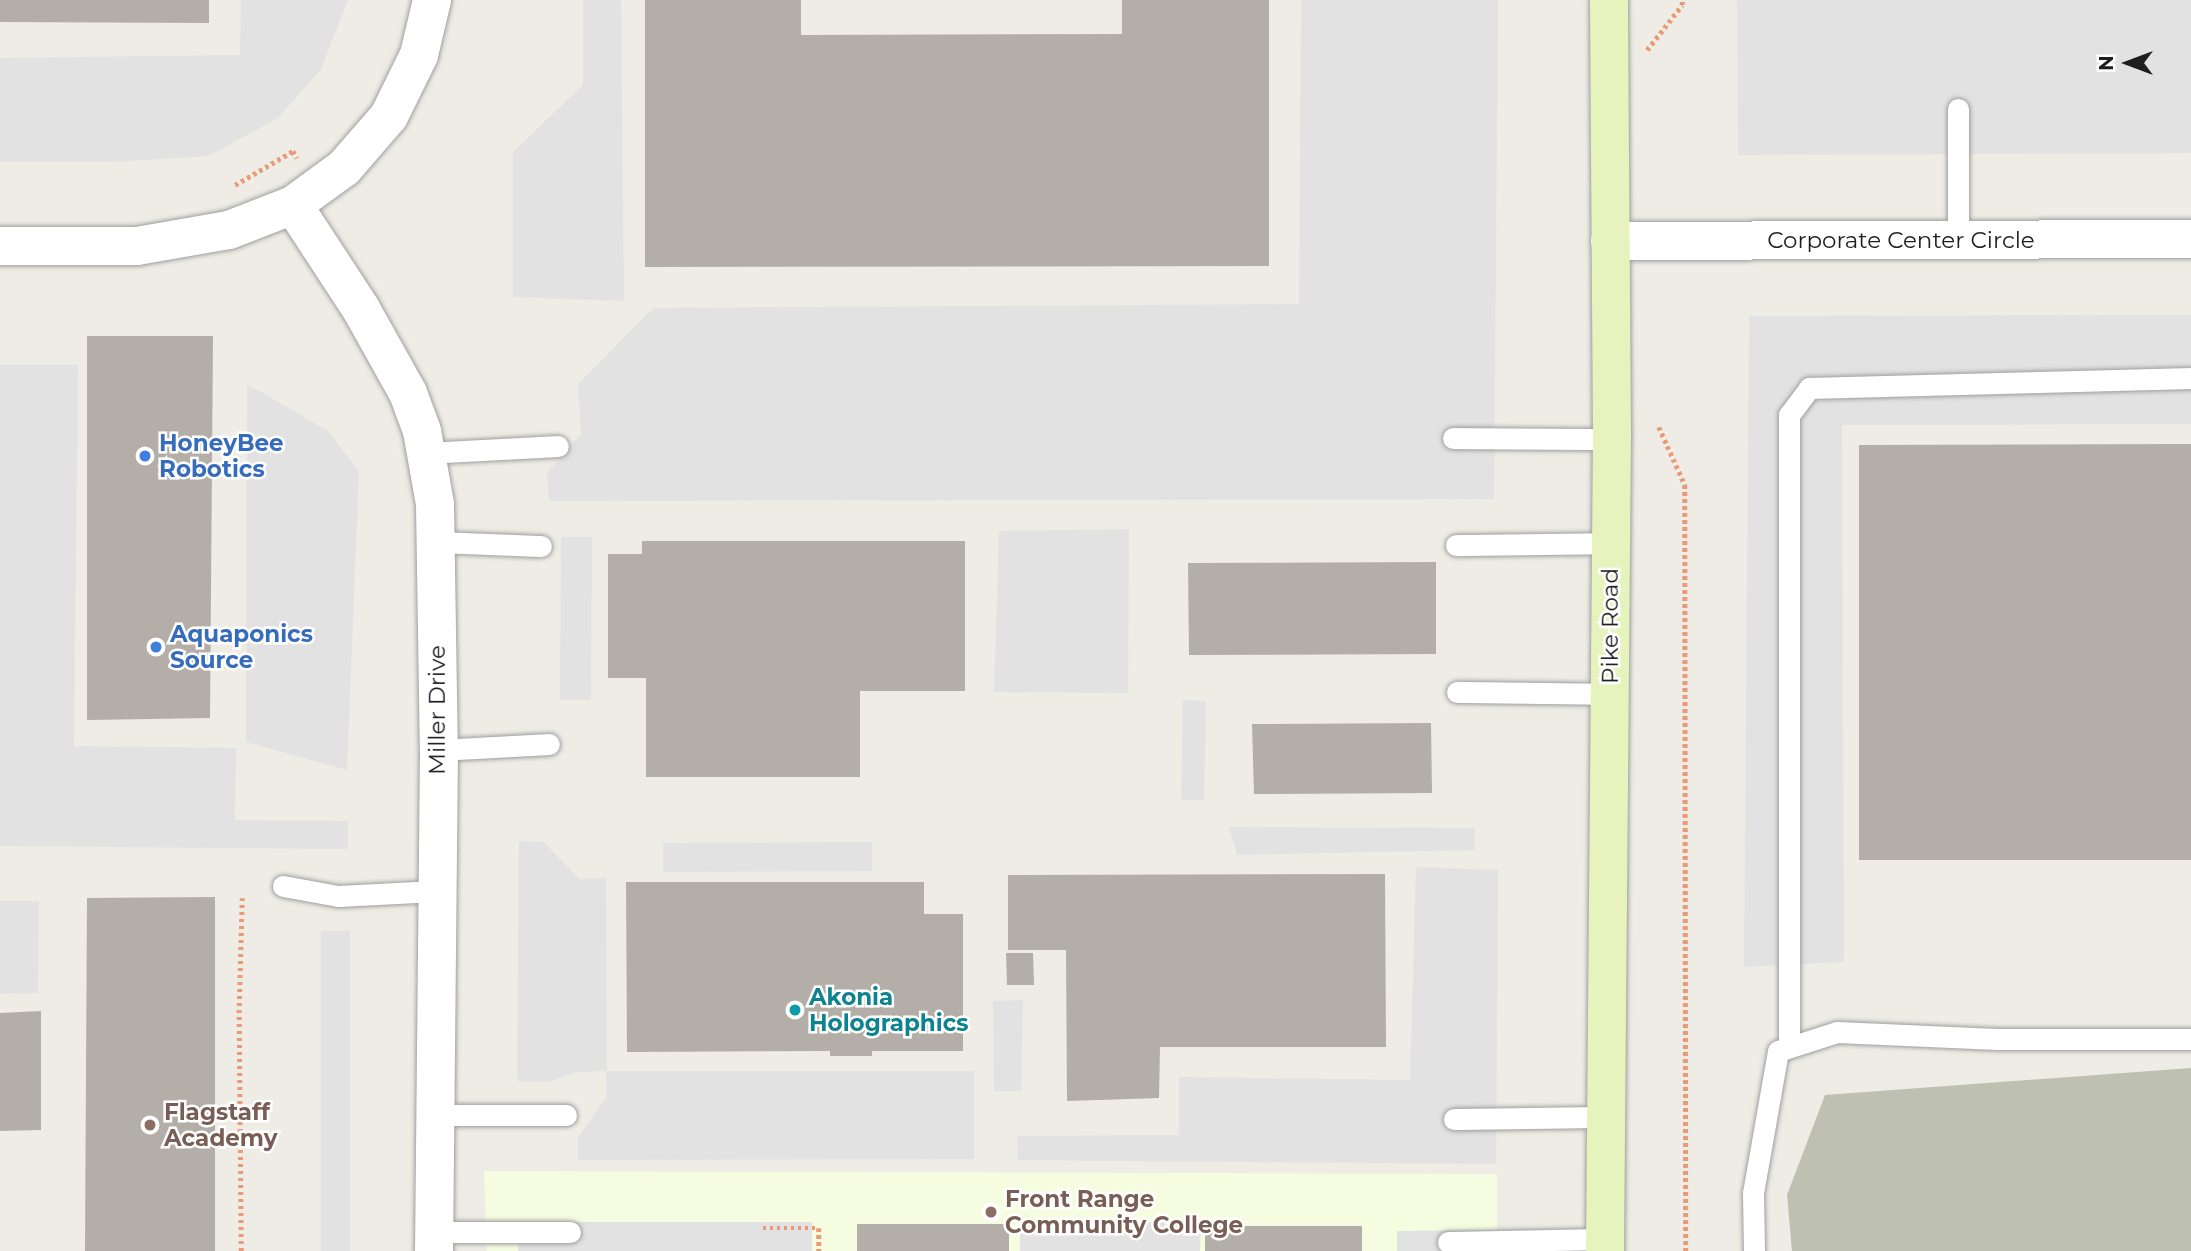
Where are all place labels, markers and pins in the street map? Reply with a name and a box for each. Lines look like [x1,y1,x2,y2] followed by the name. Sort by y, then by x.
[159,429,284,483] place label: HoneyBee Robotics
[137,448,153,464] marker: HoneyBee Robotics
[170,620,313,674] place label: Aquaponics Source
[148,639,164,655] marker: Aquaponics Source
[809,983,968,1037] place label: Akonia Holographics
[787,1002,803,1018] marker: Akonia Holographics
[164,1098,277,1152] place label: Flagstaff Academy
[142,1117,158,1133] marker: Flagstaff Academy
[1005,1185,1243,1239] place label: Front Range Community College
[983,1204,999,1220] marker: Front Range Community College

